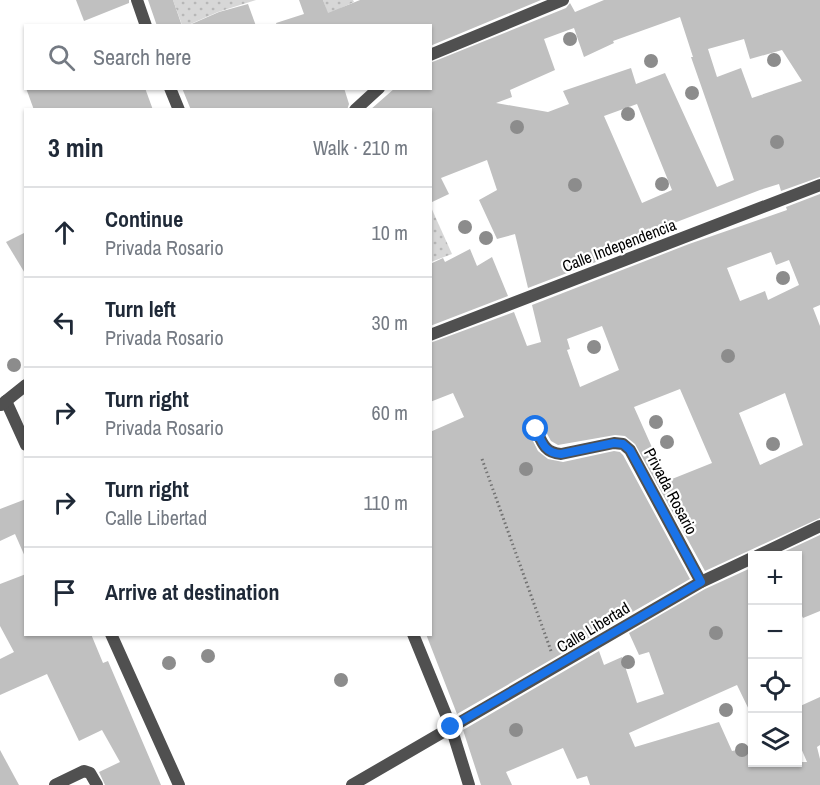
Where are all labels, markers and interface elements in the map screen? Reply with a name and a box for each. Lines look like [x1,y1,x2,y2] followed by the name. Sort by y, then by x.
[24,24,432,90] search box
[45,41,78,74] icon: search
[93,42,191,72] text: Search here
[48,130,104,165] text: 3 min
[313,134,408,161] text: Walk · 210 m
[105,204,183,234] text: Continue
[559,213,680,277] street label: Calle Independencia
[48,216,81,249] icon: ahead
[372,219,408,246] text: 10 m
[105,234,224,261] text: Privada Rosario
[105,294,176,324] text: Turn left
[48,306,81,339] icon: left
[372,309,408,336] text: 30 m
[105,324,224,351] text: Privada Rosario
[105,384,189,414] text: Turn right
[48,396,81,429] icon: right
[372,399,408,426] text: 60 m
[105,414,224,441] text: Privada Rosario
[522,415,548,441] route start
[639,444,703,538] street label: Privada Rosario
[105,474,189,504] text: Turn right
[48,486,81,519] icon: right
[364,489,408,516] text: 110 m
[105,504,207,531] text: Calle Libertad
[748,551,802,767] map controls
[748,551,802,605] button: +
[48,576,81,609] icon: arrive
[105,577,279,607] text: Arrive at destination
[552,597,634,657] street label: Calle Libertad
[748,605,802,659] button: −
[748,659,802,713] button: locate
[437,713,463,739] route end
[748,713,802,767] button: layers

